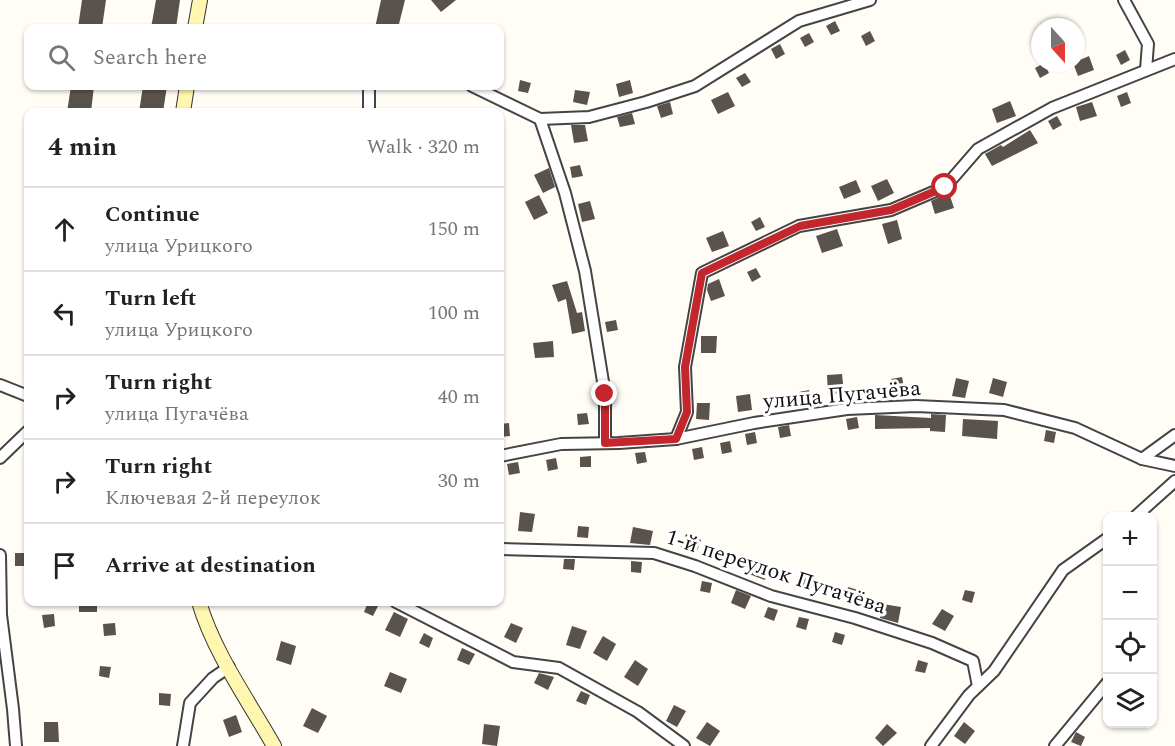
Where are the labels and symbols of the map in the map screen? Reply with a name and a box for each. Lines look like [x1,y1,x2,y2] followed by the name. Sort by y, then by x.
[1031,18,1085,72] north arrow
[931,173,957,199] route start
[761,372,923,418] street label: улица Пугачёва
[591,380,617,406] route end
[661,521,891,623] street label: 1-й переулок Пугачёва

